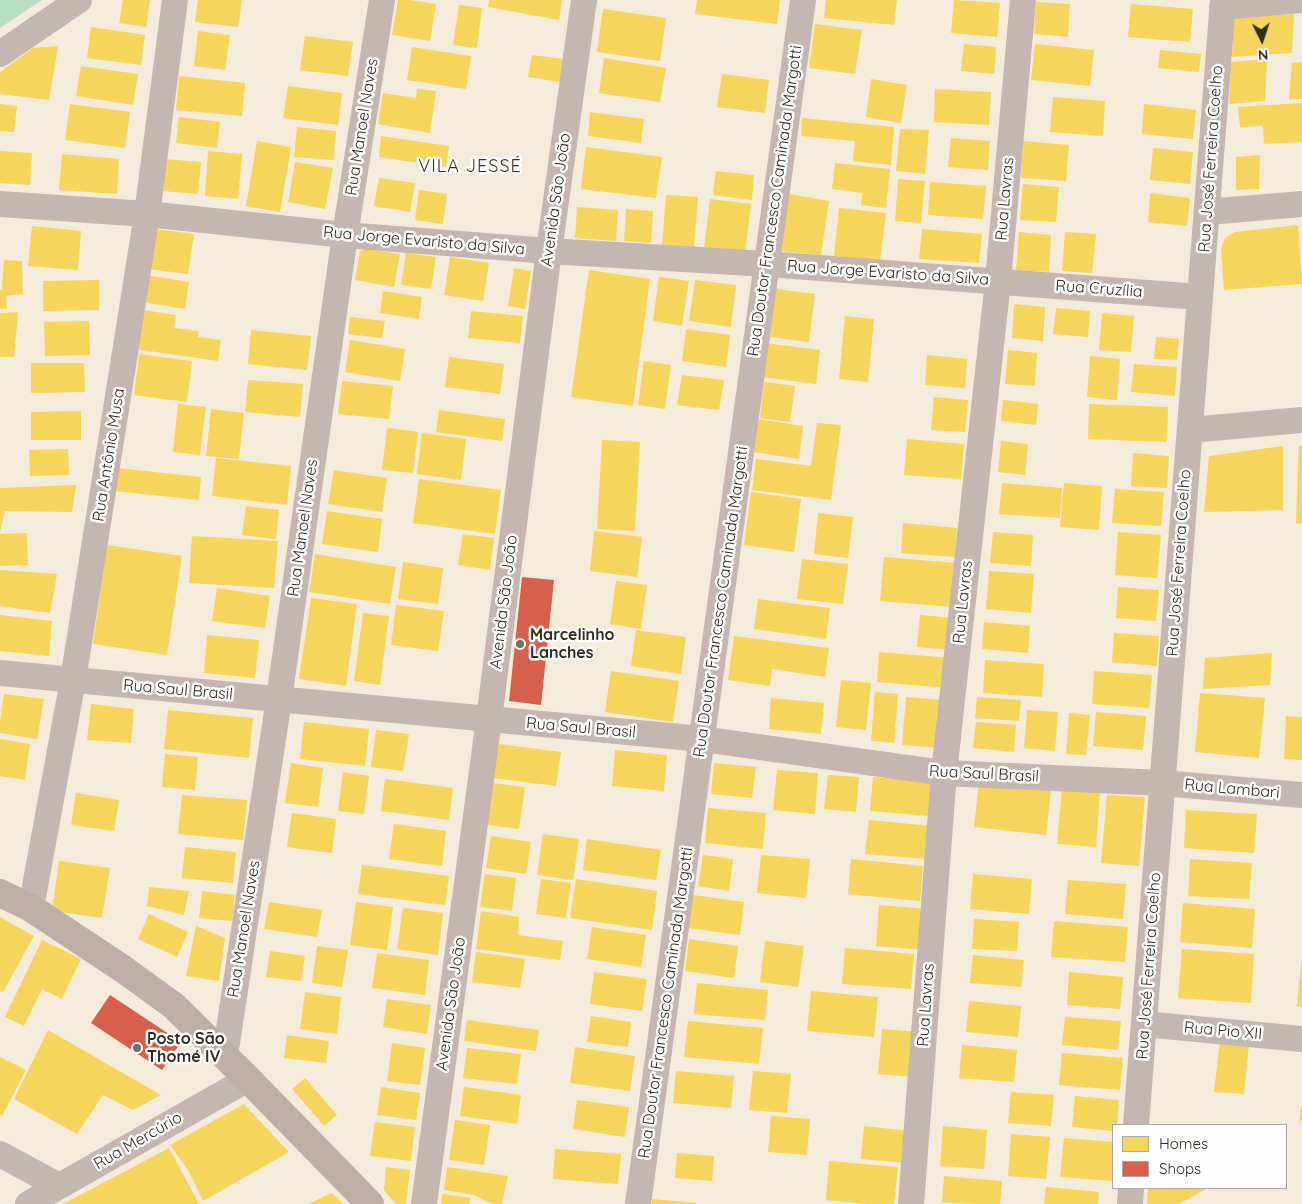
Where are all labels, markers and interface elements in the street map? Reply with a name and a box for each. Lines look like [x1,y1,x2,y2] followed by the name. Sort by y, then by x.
[1237,15,1287,65] north arrow
[744,44,806,358] street label: Rua Doutor Francesco Caminada Margotti
[1257,46,1269,64] text: N
[342,57,382,197] street label: Rua Manoel Naves
[1195,65,1227,253] street label: Rua José Ferreira Coelho
[537,132,575,268] street label: Avenida São João
[417,156,523,178] district label: VILA JESSÉ
[992,157,1018,241] street label: Rua Lavras
[322,223,526,259] street label: Rua Jorge Evaristo da Silva
[786,256,990,290] street label: Rua Jorge Evaristo da Silva
[1055,276,1143,302] street label: Rua Cruzília
[89,387,129,523] street label: Rua Antônio Musa
[690,445,752,759] street label: Rua Doutor Francesco Caminada Margotti
[284,458,322,598] street label: Rua Manoel Naves
[1163,469,1195,657] street label: Rua José Ferreira Coelho
[486,534,522,670] street label: Avenida São João
[949,560,977,644] street label: Rua Lavras
[530,625,614,663] place label: Marcelinho Lanches
[514,638,526,650] marker: Marcelinho Lanches
[122,676,234,704] street label: Rua Saul Brasil
[525,714,637,742] street label: Rua Saul Brasil
[929,762,1039,786] street label: Rua Saul Brasil
[1184,775,1280,803] street label: Rua Lambari
[635,846,697,1160] street label: Rua Doutor Francesco Caminada Margotti
[224,859,264,999] street label: Rua Manoel Naves
[1133,872,1165,1060] street label: Rua José Ferreira Coelho
[432,936,470,1072] street label: Avenida São João
[914,963,938,1047] street label: Rua Lavras
[1183,1018,1263,1044] street label: Rua Pio XII
[147,1029,225,1067] place label: Posto São Thomé IV
[131,1042,143,1054] marker: Posto São Thomé IV
[91,1108,185,1174] street label: Rua Mercúrio
[1112,1124,1287,1189] legend
[1159,1134,1208,1153] text: Homes
[1159,1159,1201,1178] text: Shops

